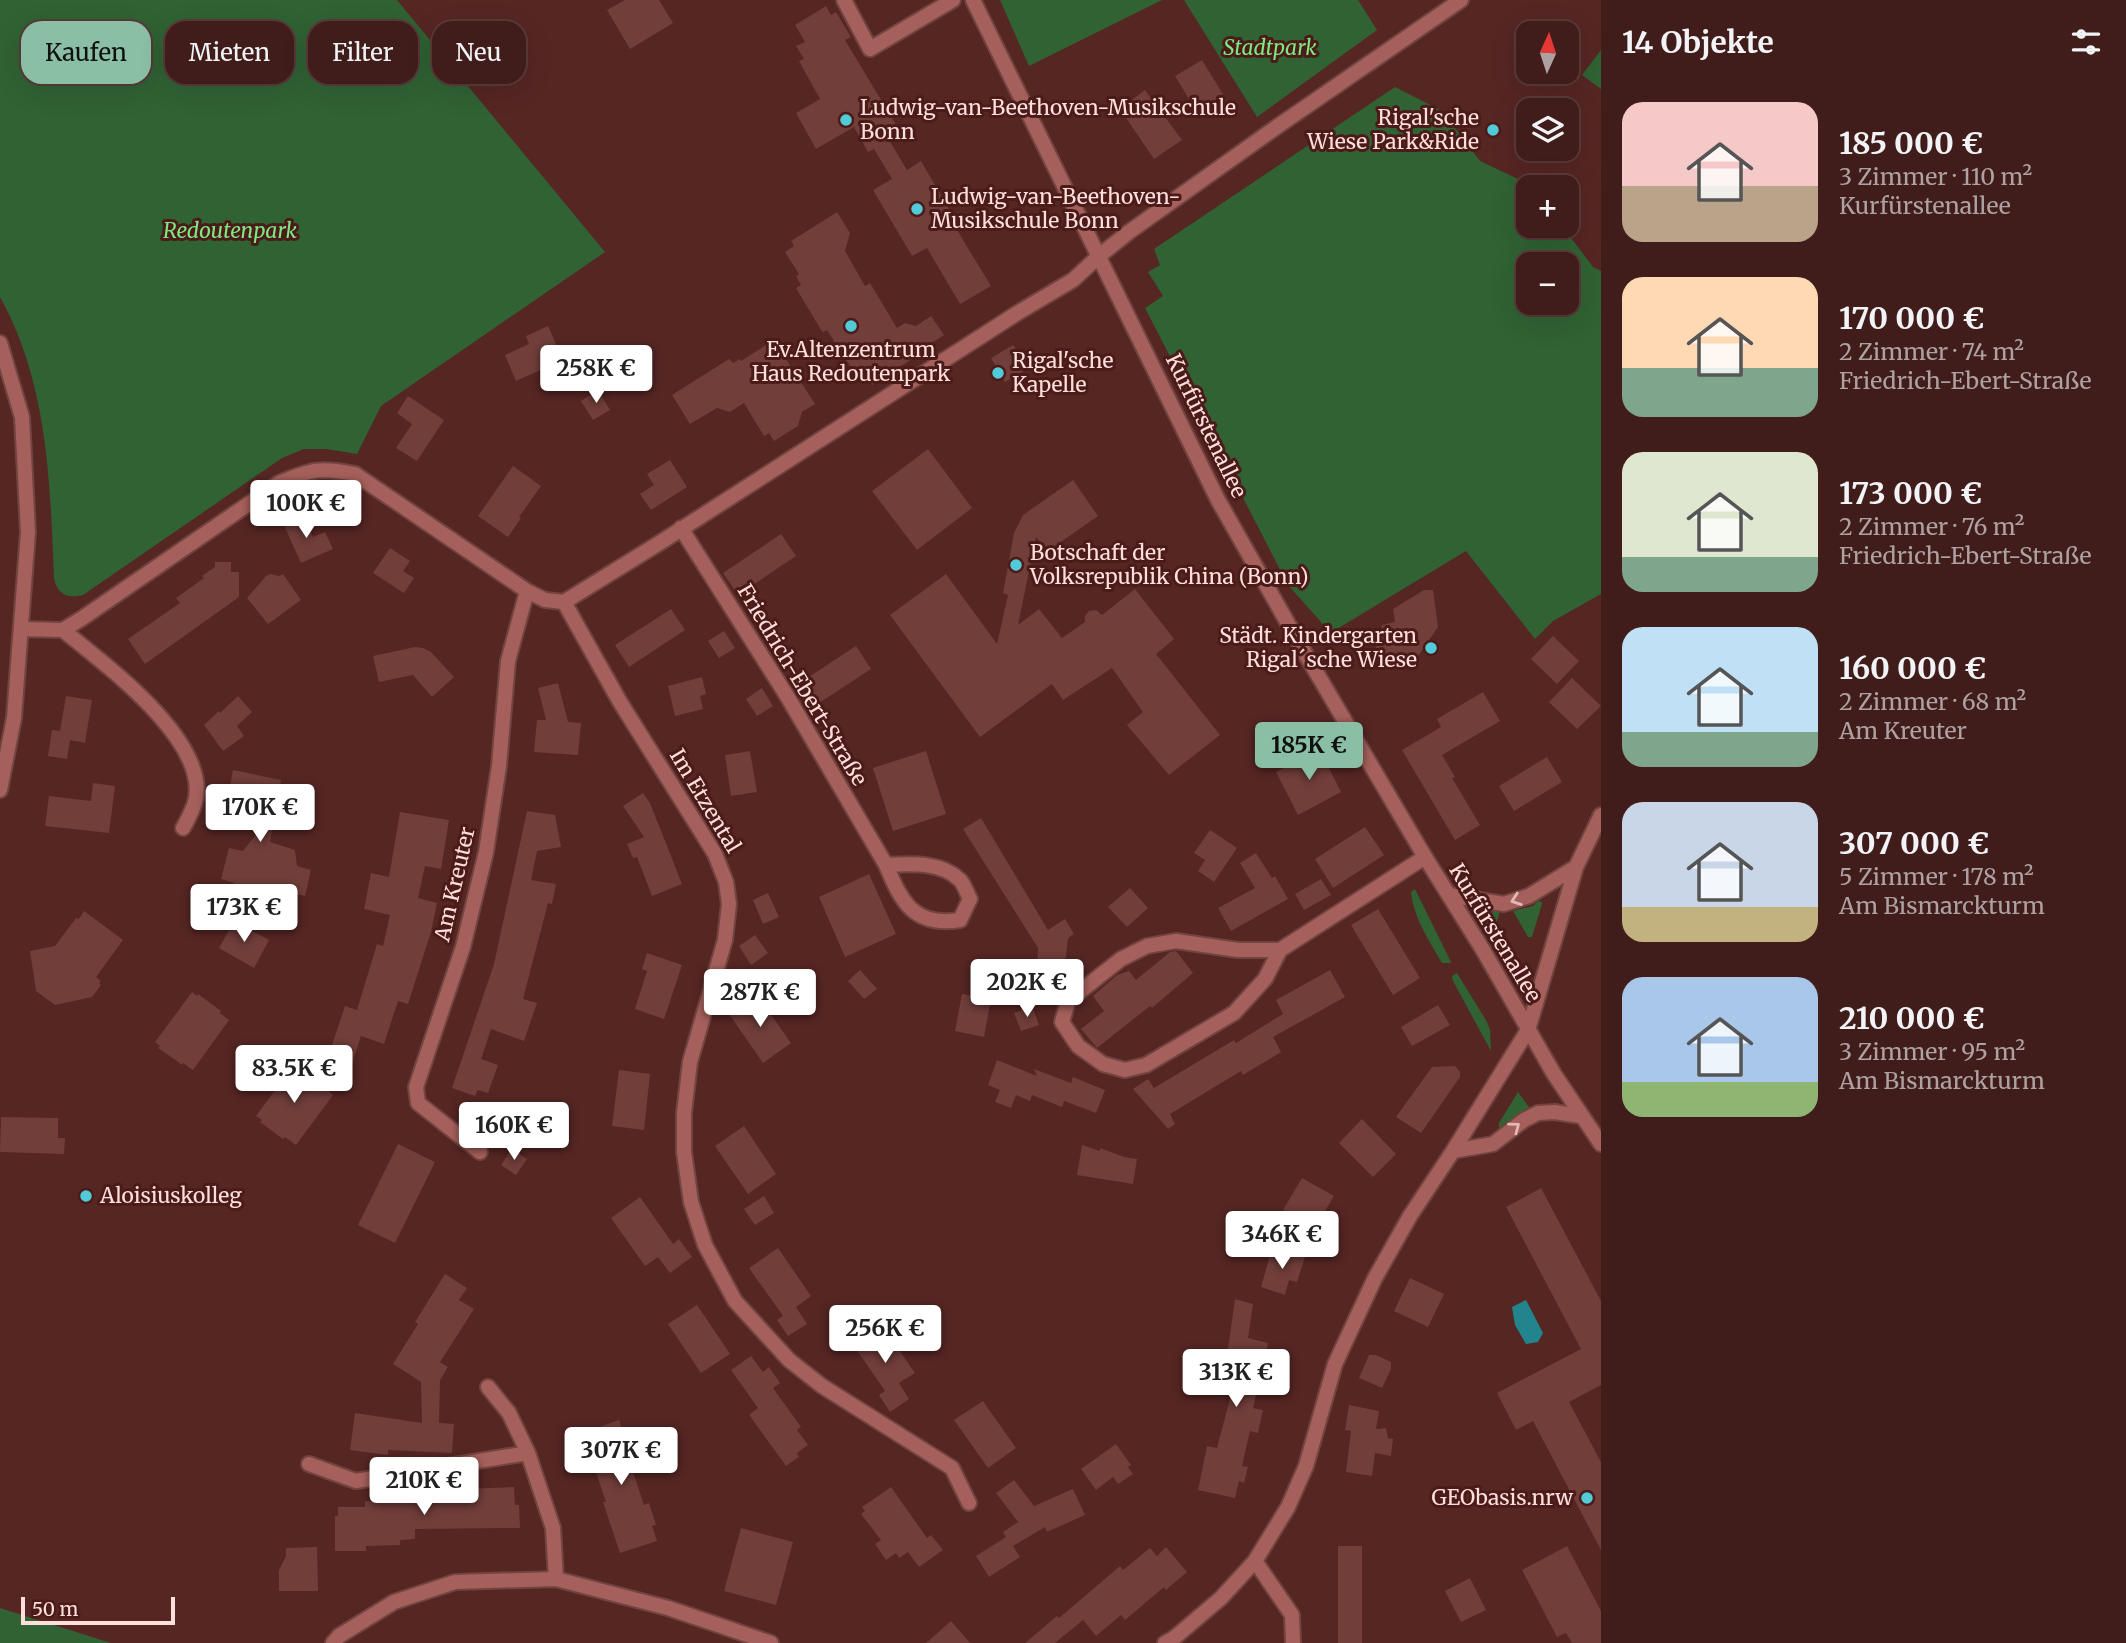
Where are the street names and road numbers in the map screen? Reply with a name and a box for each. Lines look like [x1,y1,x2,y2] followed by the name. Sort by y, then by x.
[1160,349,1253,502] street label: Kurfürstenallee
[732,579,873,791] street label: Friedrich-Ebert-Straße
[664,744,747,858] street label: Im Etzental
[428,824,481,945] street label: Am Kreuter
[1443,859,1547,1007] street label: Kurfürstenallee

